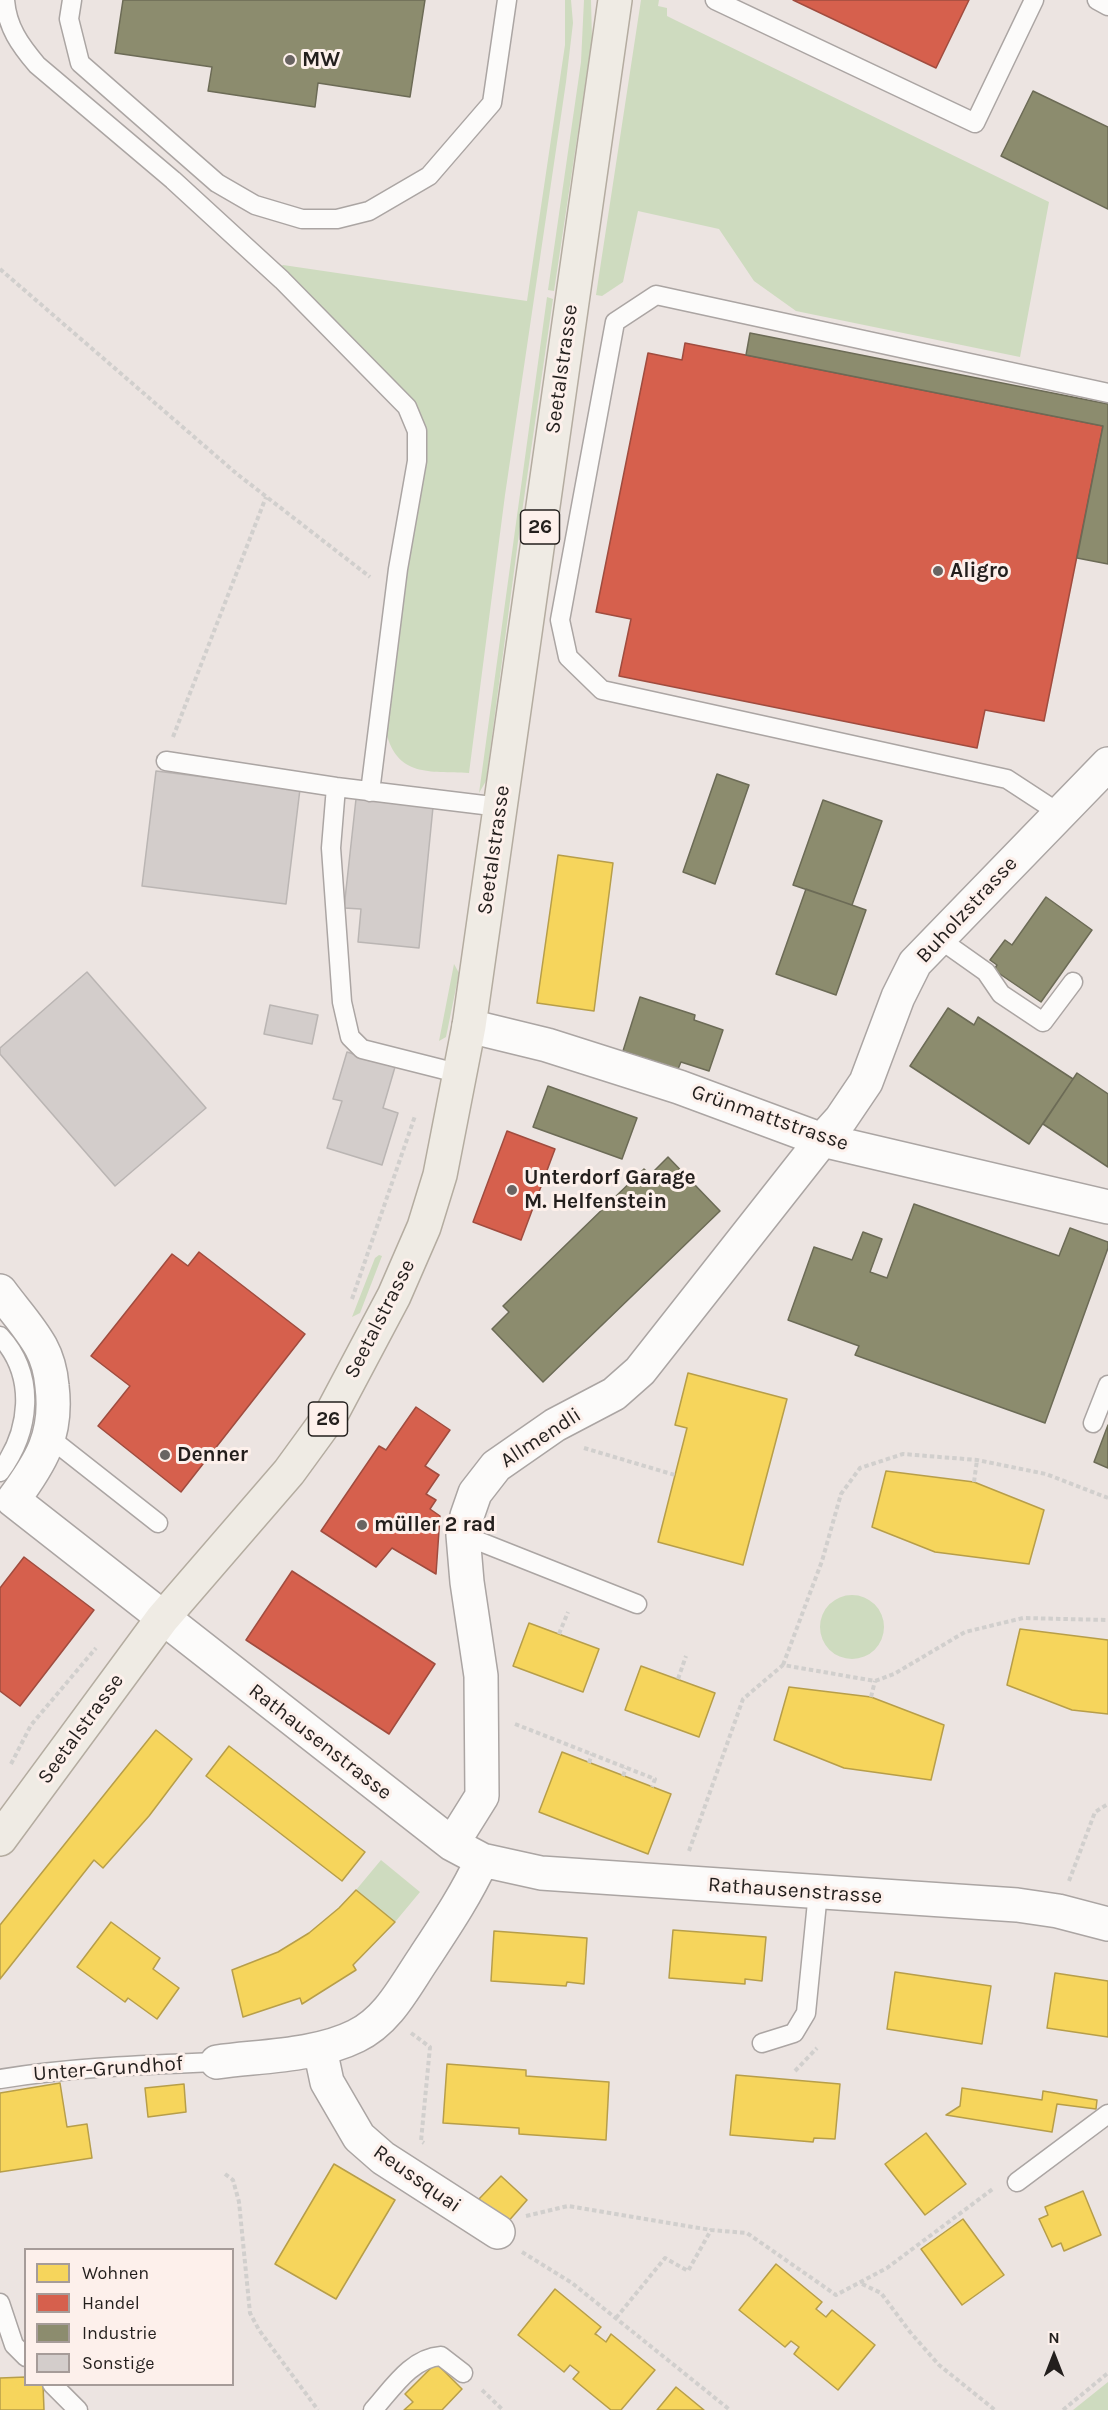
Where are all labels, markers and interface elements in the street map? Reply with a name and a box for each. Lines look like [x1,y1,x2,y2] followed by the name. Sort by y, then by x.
[302,47,340,73] place label: MW
[283,53,297,67] marker: MW
[540,303,584,435] street label: Seetalstrasse
[520,510,560,544] road number: 26
[950,558,1009,584] place label: Aligro
[931,564,945,578] marker: Aligro
[472,784,516,916] street label: Seetalstrasse
[911,851,1023,969] street label: Buholzstrasse
[688,1079,852,1157] street label: Grünmattstrasse
[524,1165,696,1215] place label: Unterdorf Garage M. Helfenstein
[505,1183,519,1197] marker: Unterdorf Garage M. Helfenstein
[339,1255,421,1383] street label: Seetalstrasse
[308,1402,348,1436] road number: 26
[496,1403,586,1473] street label: Allmendli
[177,1442,248,1468] place label: Denner
[158,1448,172,1462] marker: Denner
[374,1512,496,1538] place label: müller 2 rad
[355,1518,369,1532] marker: müller 2 rad
[32,1669,130,1789] street label: Seetalstrasse
[243,1678,397,1806] street label: Rathausenstrasse
[707,1872,883,1910] street label: Rathausenstrasse
[32,2051,184,2087] street label: Unter-Grundhof
[368,2140,466,2218] street label: Reussquai
[24,2248,234,2386] legend
[82,2262,149,2284] text: Wohnen
[82,2292,140,2314] text: Handel
[82,2322,157,2344] text: Industrie
[1024,2326,1084,2386] north arrow
[1048,2328,1060,2347] text: N
[82,2352,155,2374] text: Sonstige

